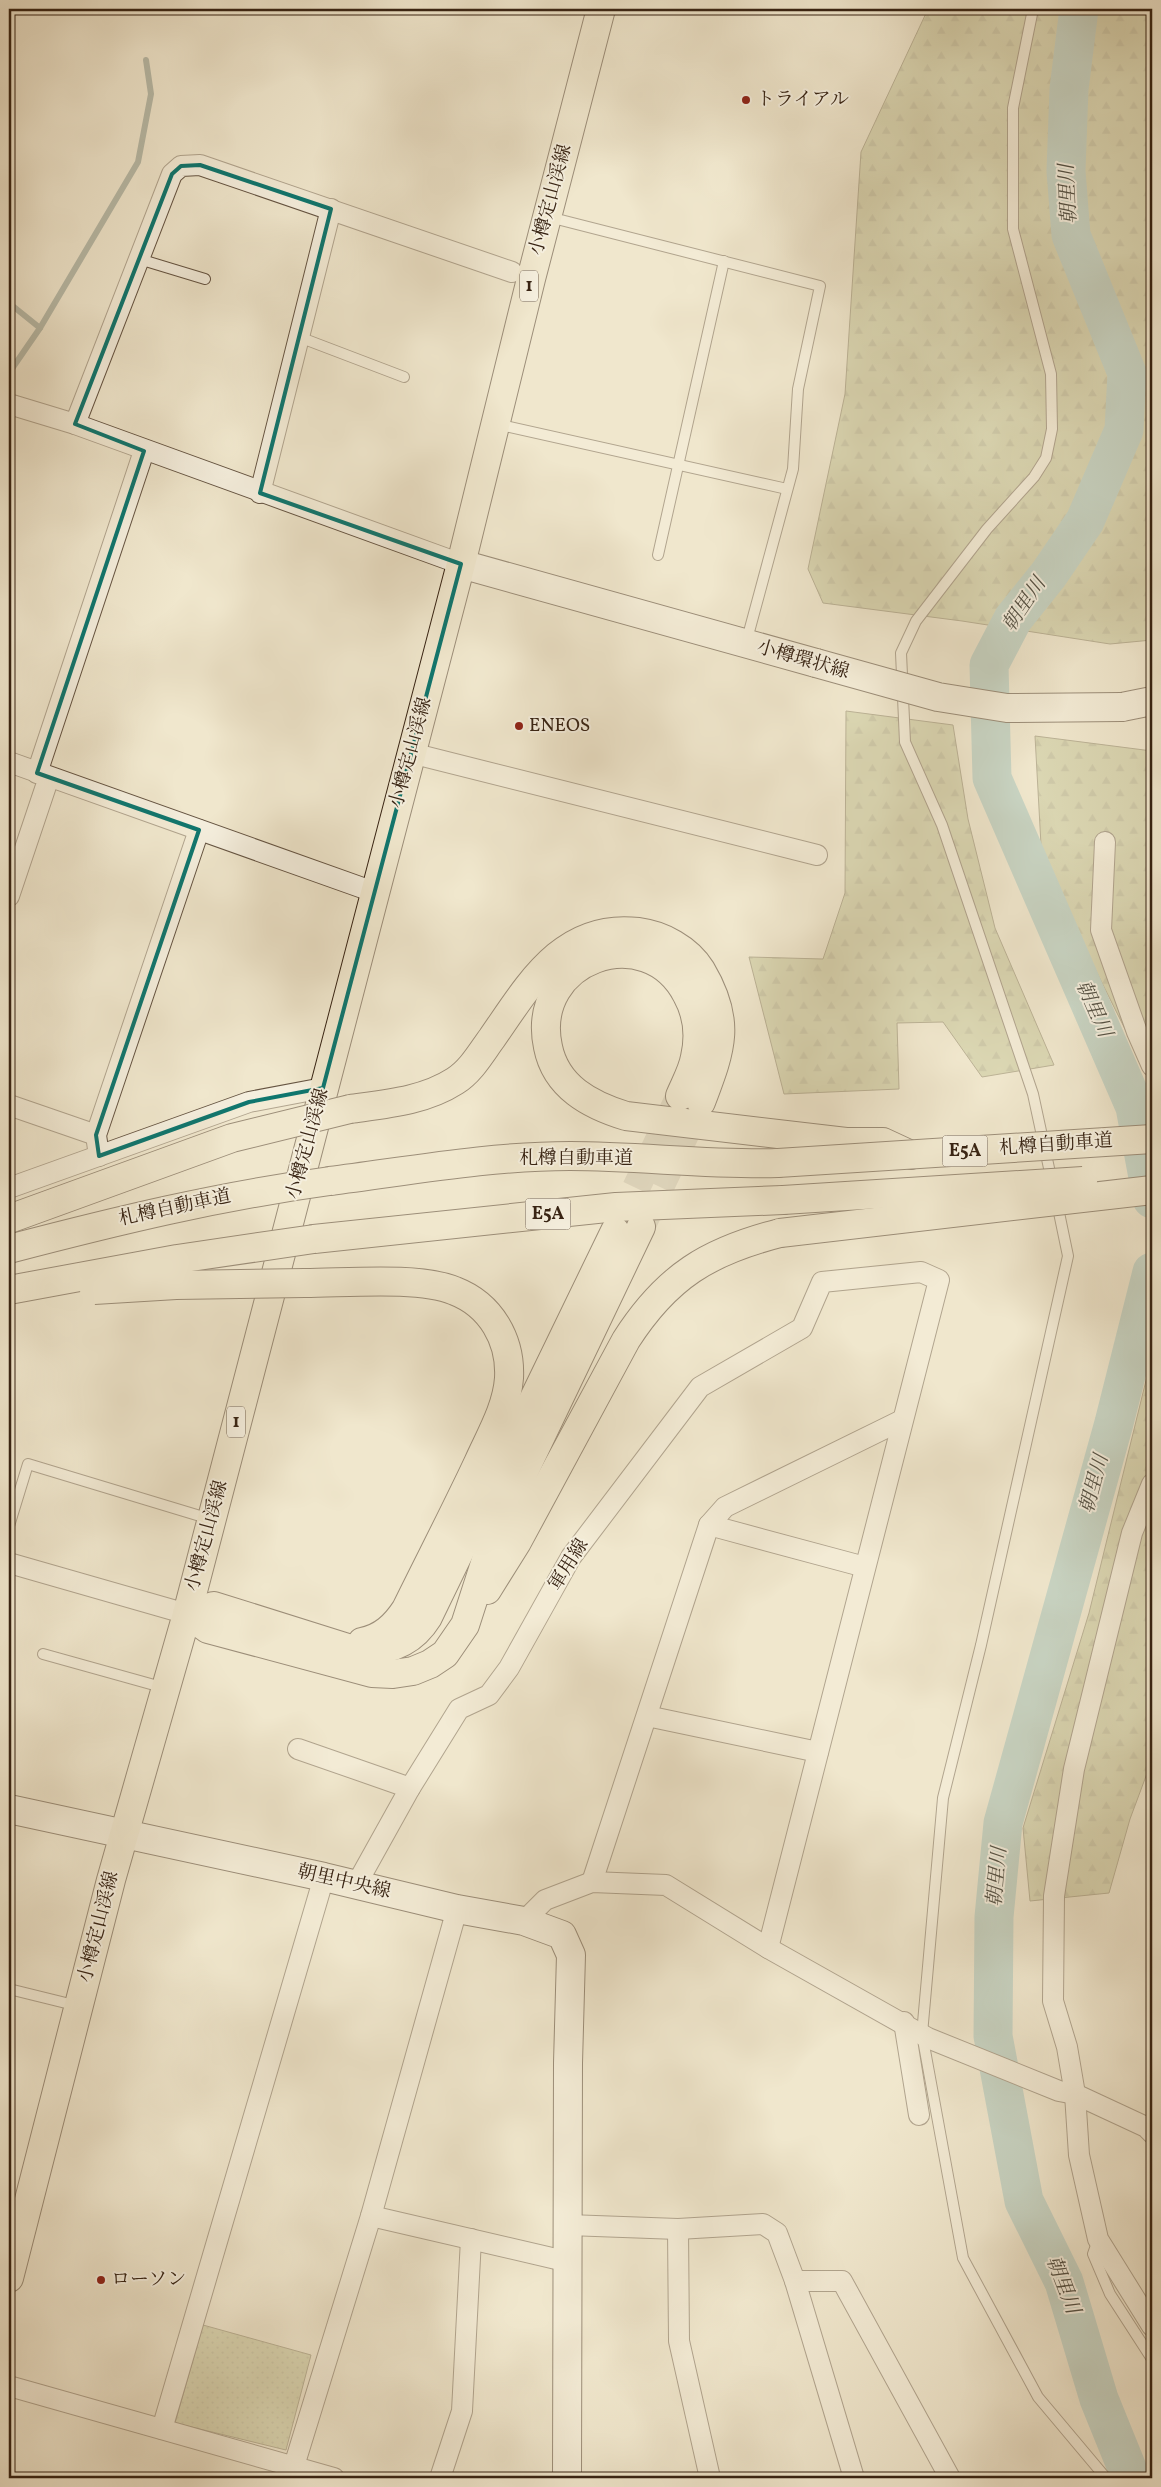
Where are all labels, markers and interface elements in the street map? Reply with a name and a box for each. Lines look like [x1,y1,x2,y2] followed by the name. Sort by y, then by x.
[756,87,849,113] place label: トライアル
[740,94,752,106] marker: トライアル
[524,142,578,258] street label: 小樽定山渓線
[1053,161,1085,225] water label: 朝里川
[520,270,538,302] road number: 1
[997,571,1055,638] water label: 朝里川
[754,634,852,686] street label: 小樽環状線
[384,695,438,811] street label: 小樽定山渓線
[529,713,590,739] place label: ENEOS
[513,720,525,732] marker: ENEOS
[1068,976,1119,1044] water label: 朝里川
[281,1086,335,1202] street label: 小樽定山渓線
[998,1128,1114,1162] street label: 札樽自動車道
[942,1136,988,1166] road number: E5A
[519,1146,633,1172] street label: 札樽自動車道
[117,1183,233,1233] street label: 札樽自動車道
[526,1198,570,1230] road number: E5A
[227,1406,245,1438] road number: 1
[1074,1449,1117,1517] water label: 朝里川
[180,1478,234,1594] street label: 小樽定山渓線
[543,1534,595,1596] street label: 軍用線
[981,1844,1015,1908] water label: 朝里川
[295,1859,393,1905] street label: 朝里中央線
[73,1869,125,1985] street label: 小樽定山渓線
[1038,2252,1087,2320] water label: 朝里川
[111,2267,186,2293] place label: ローソン
[95,2274,107,2286] marker: ローソン

